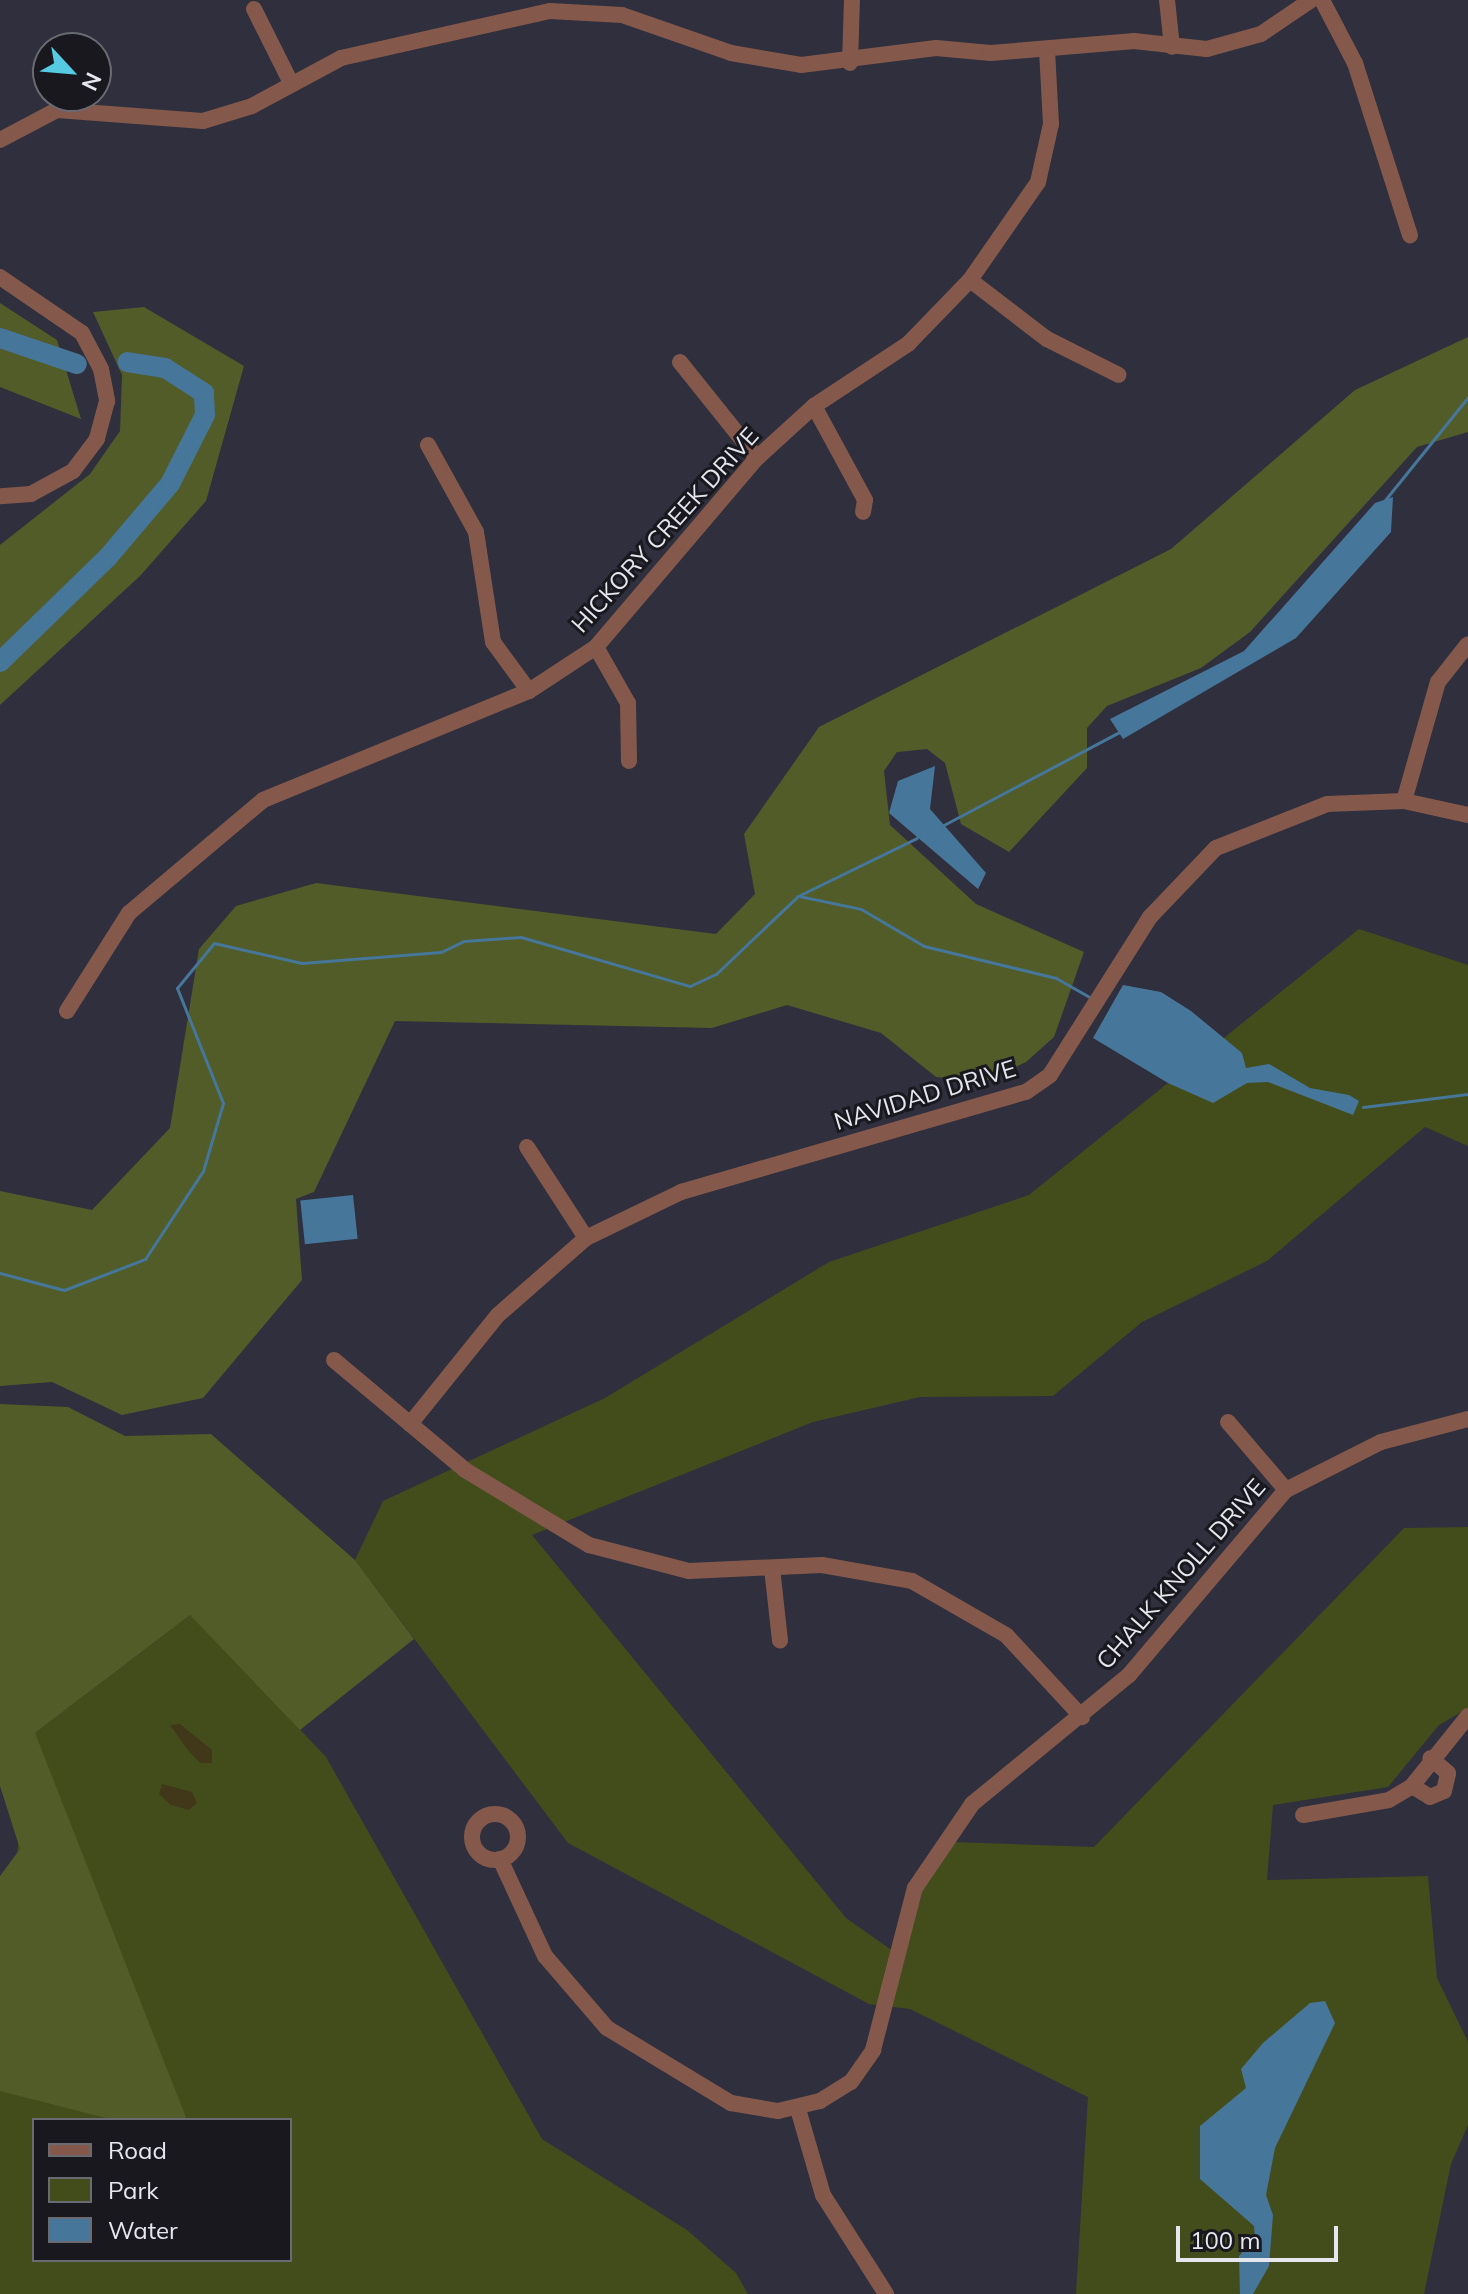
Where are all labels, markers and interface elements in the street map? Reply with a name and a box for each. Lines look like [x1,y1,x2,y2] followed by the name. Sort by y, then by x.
[32,32,112,112] north arrow
[76,68,108,95] text: N
[565,422,765,638] street label: HICKORY CREEK DRIVE
[831,1054,1019,1136] street label: NAVIDAD DRIVE
[1091,1473,1271,1675] street label: CHALK KNOLL DRIVE
[32,2118,292,2262] legend
[108,2135,167,2165] text: Road
[108,2175,159,2205] text: Park
[1180,2210,1342,2260] scale bar
[108,2215,178,2245] text: Water
[1190,2225,1261,2255] text: 100 m

